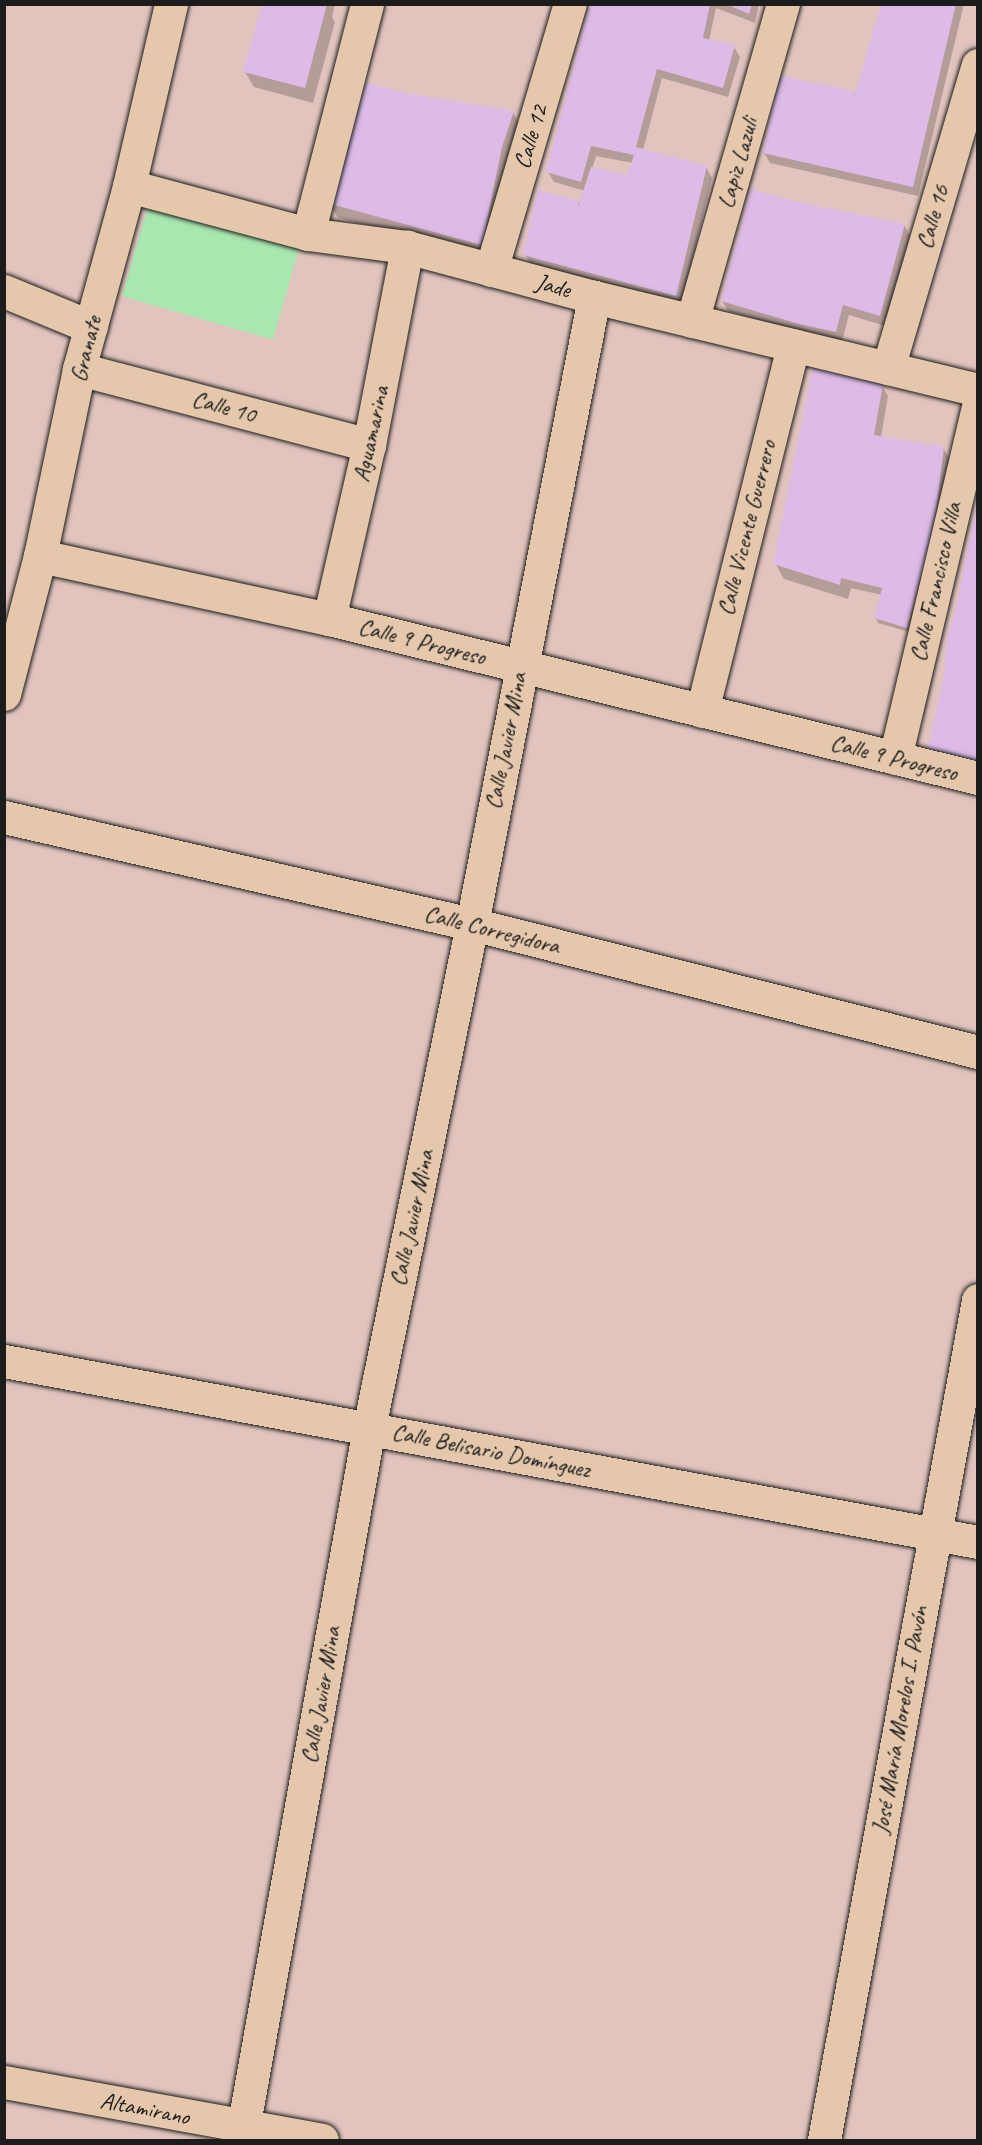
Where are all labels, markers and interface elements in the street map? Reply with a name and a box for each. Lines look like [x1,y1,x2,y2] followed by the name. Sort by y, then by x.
[508,102,554,172] street label: Calle 12
[711,114,765,212] street label: Lapiz Lazuli
[910,182,956,252] street label: Calle 16
[532,268,574,304] street label: Jade
[64,313,108,385] street label: Granate
[347,383,395,485] street label: Aguamarina
[189,385,259,429] street label: Calle 10
[711,438,783,618] street label: Calle Vicente Guerrero
[904,500,968,664] street label: Calle Francisco Villa
[355,612,489,672] street label: Calle 9 Progreso
[479,671,533,811] street label: Calle Javier Mina
[827,728,961,788] street label: Calle 9 Progreso
[422,899,562,961] street label: Calle Corregidora
[384,1148,440,1288] street label: Calle Javier Mina
[389,1418,593,1484] street label: Calle Belisario Domínguez
[866,1604,934,1836] street label: José María Morelos I. Pavón
[295,1625,347,1765] street label: Calle Javier Mina
[98,2086,192,2132] street label: Altamirano

